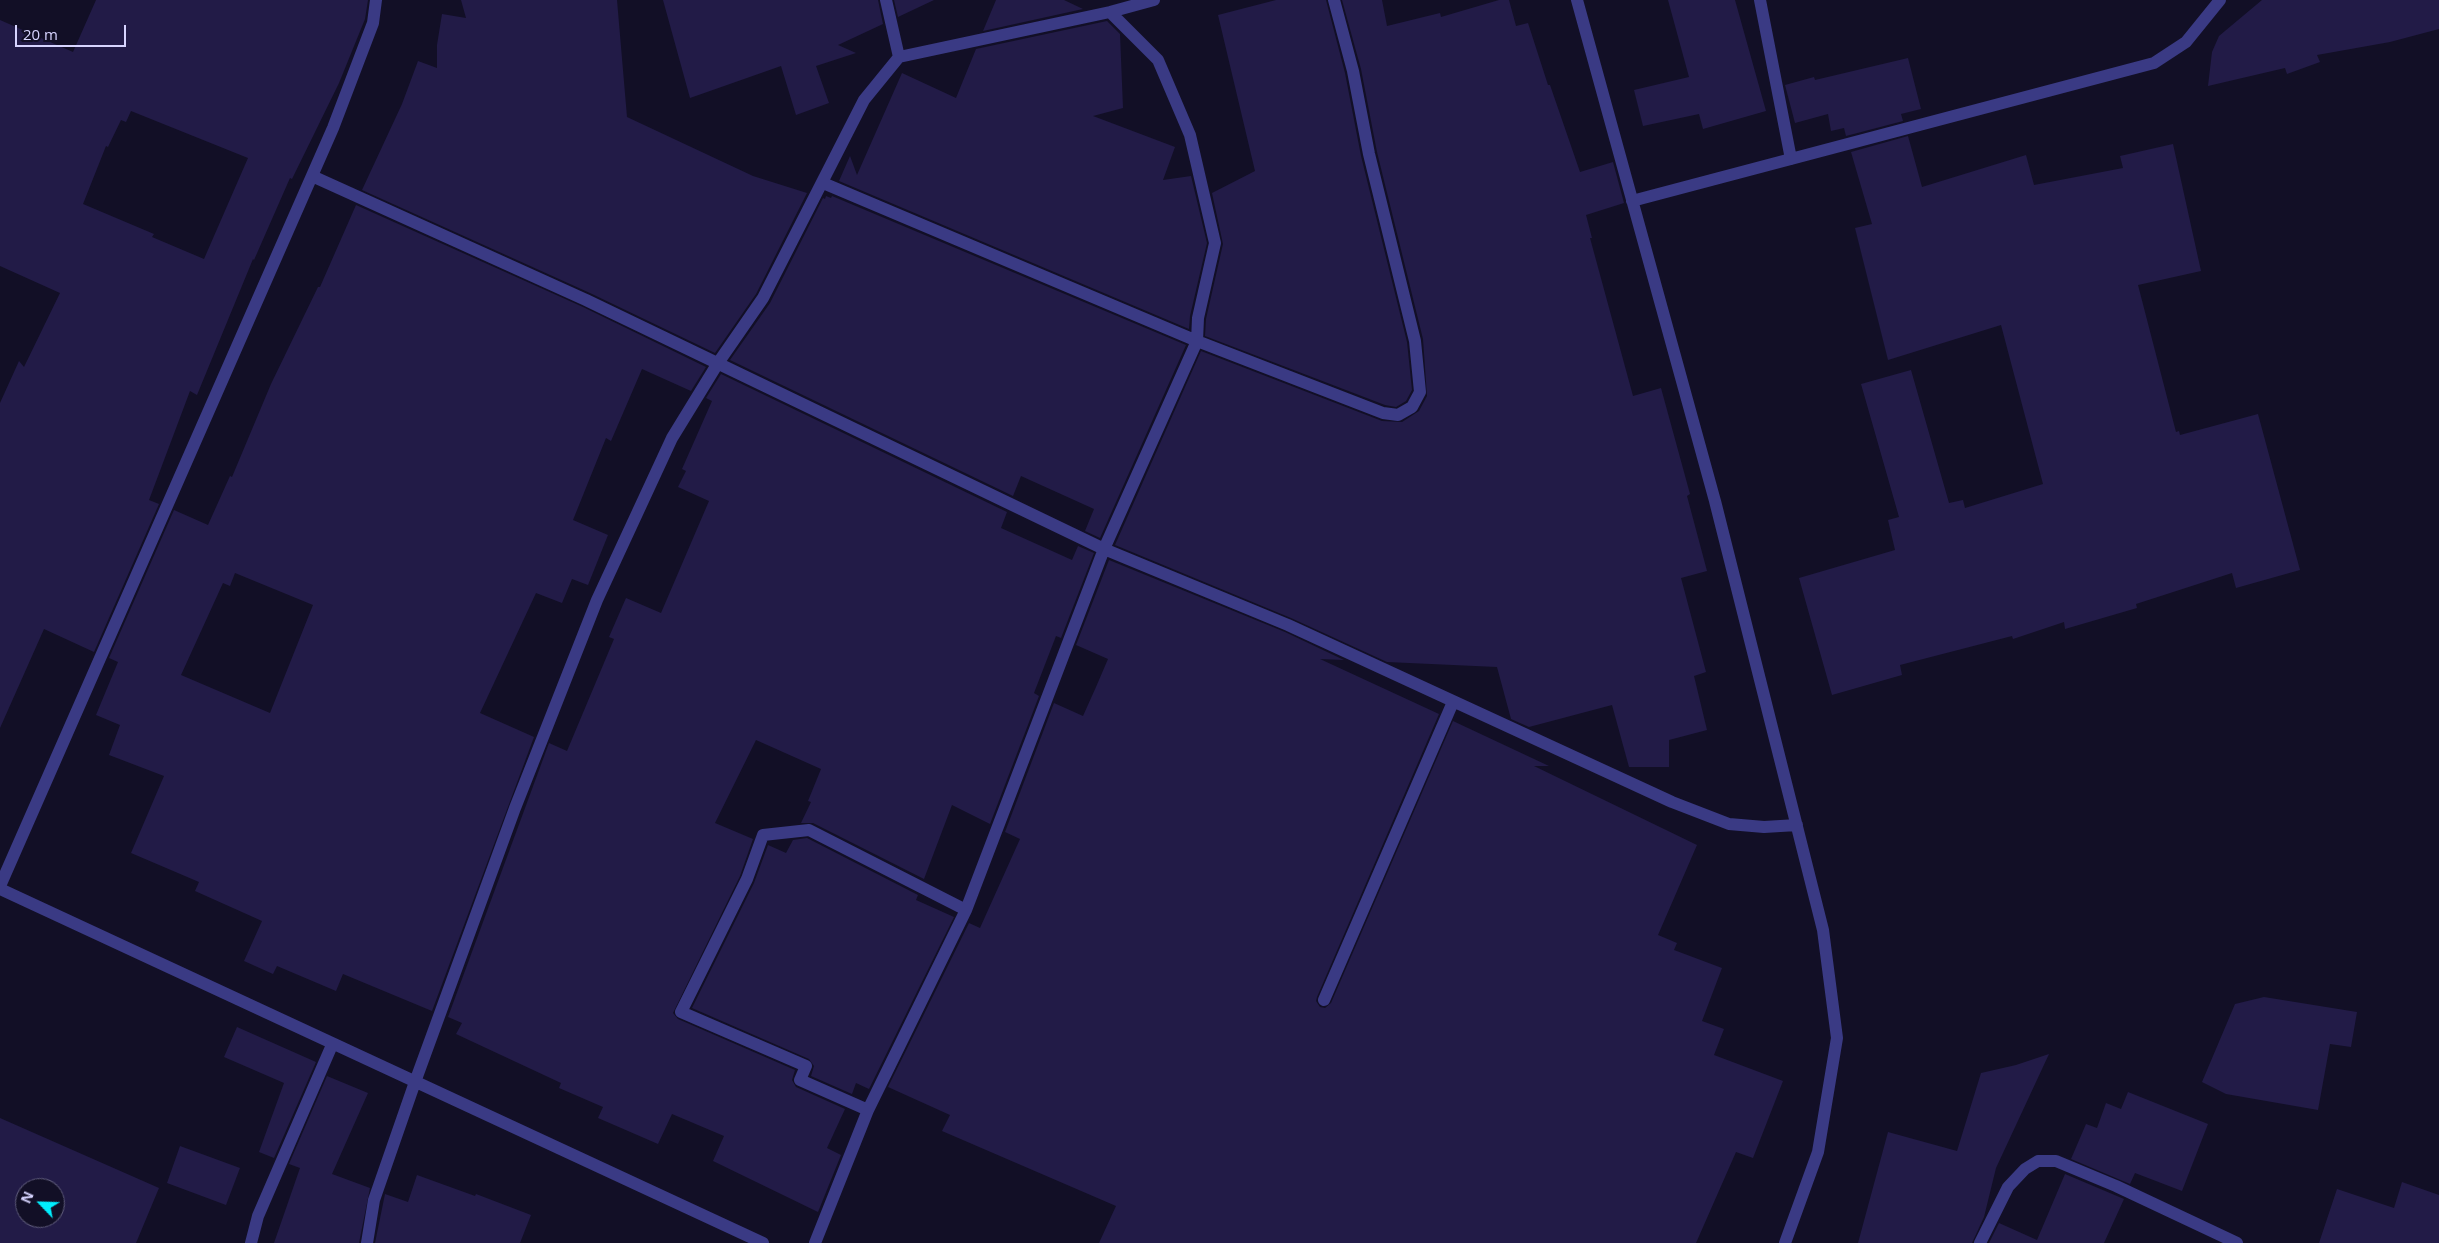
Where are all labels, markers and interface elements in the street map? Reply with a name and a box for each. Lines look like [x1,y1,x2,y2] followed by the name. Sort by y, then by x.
[18,15,129,47] scale bar
[23,24,58,44] text: 20 m
[15,1178,65,1228] north arrow
[16,1188,38,1206] text: N

